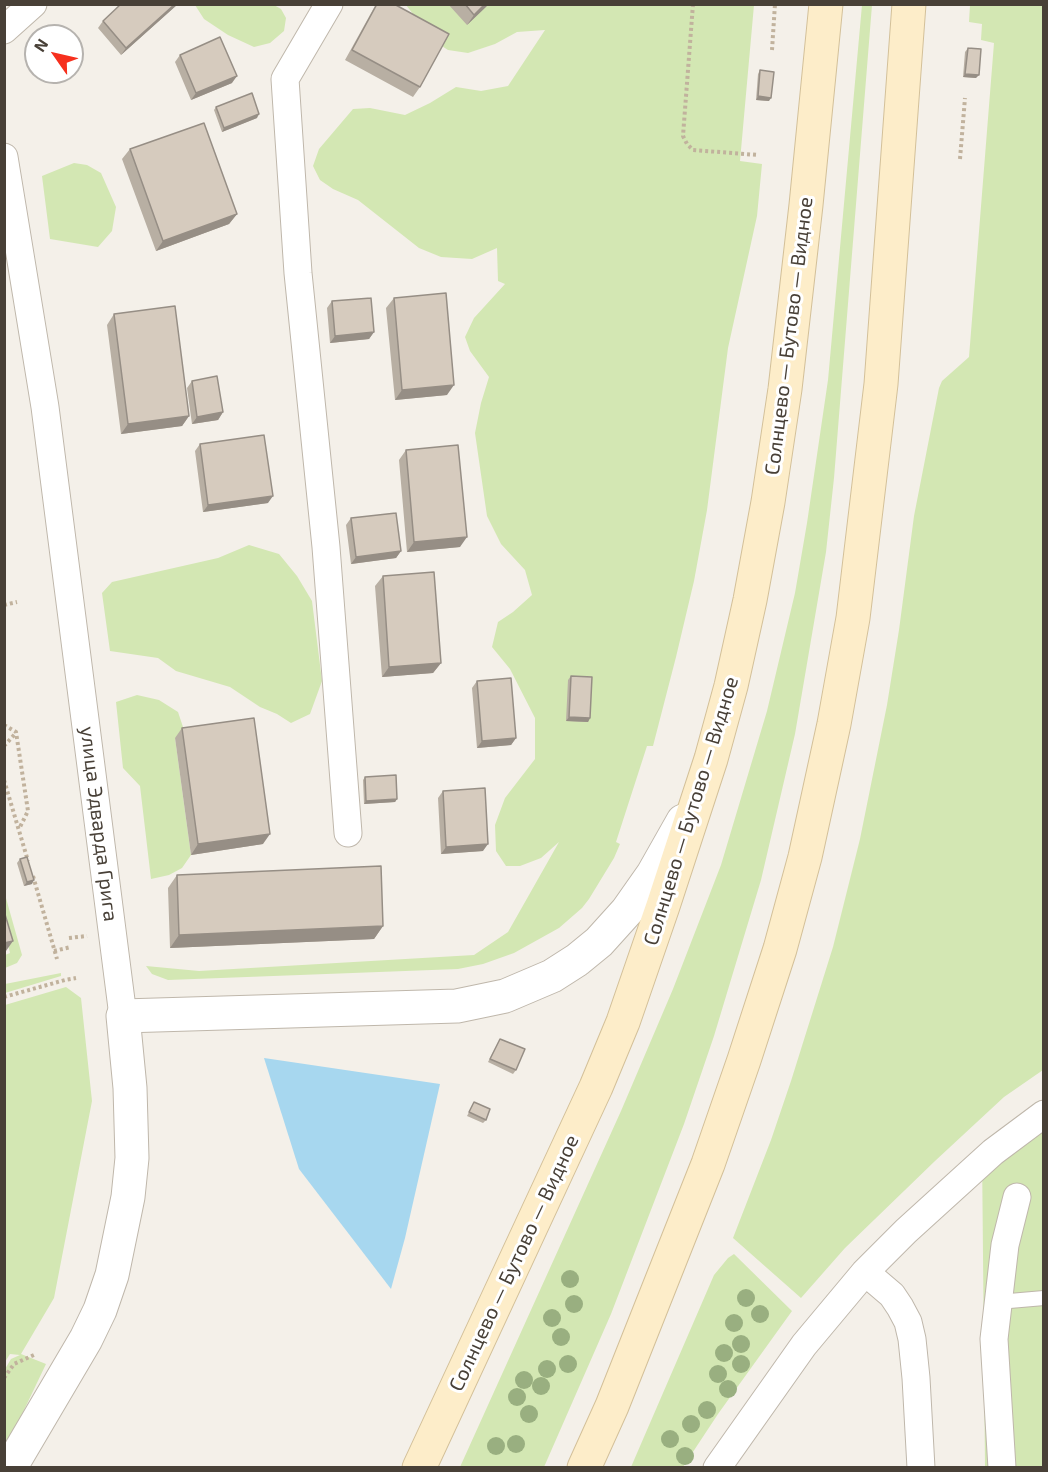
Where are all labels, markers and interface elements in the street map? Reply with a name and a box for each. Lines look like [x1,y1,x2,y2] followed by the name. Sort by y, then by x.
[24,24,84,84] north arrow
[29,35,51,55] text: N
[760,196,818,476] street label: Солнцево — Бутово — Видное
[639,674,743,948] street label: Солнцево — Бутово — Видное
[75,725,123,923] street label: улица Эдварда Грига
[444,1131,584,1395] street label: Солнцево — Бутово — Видное

